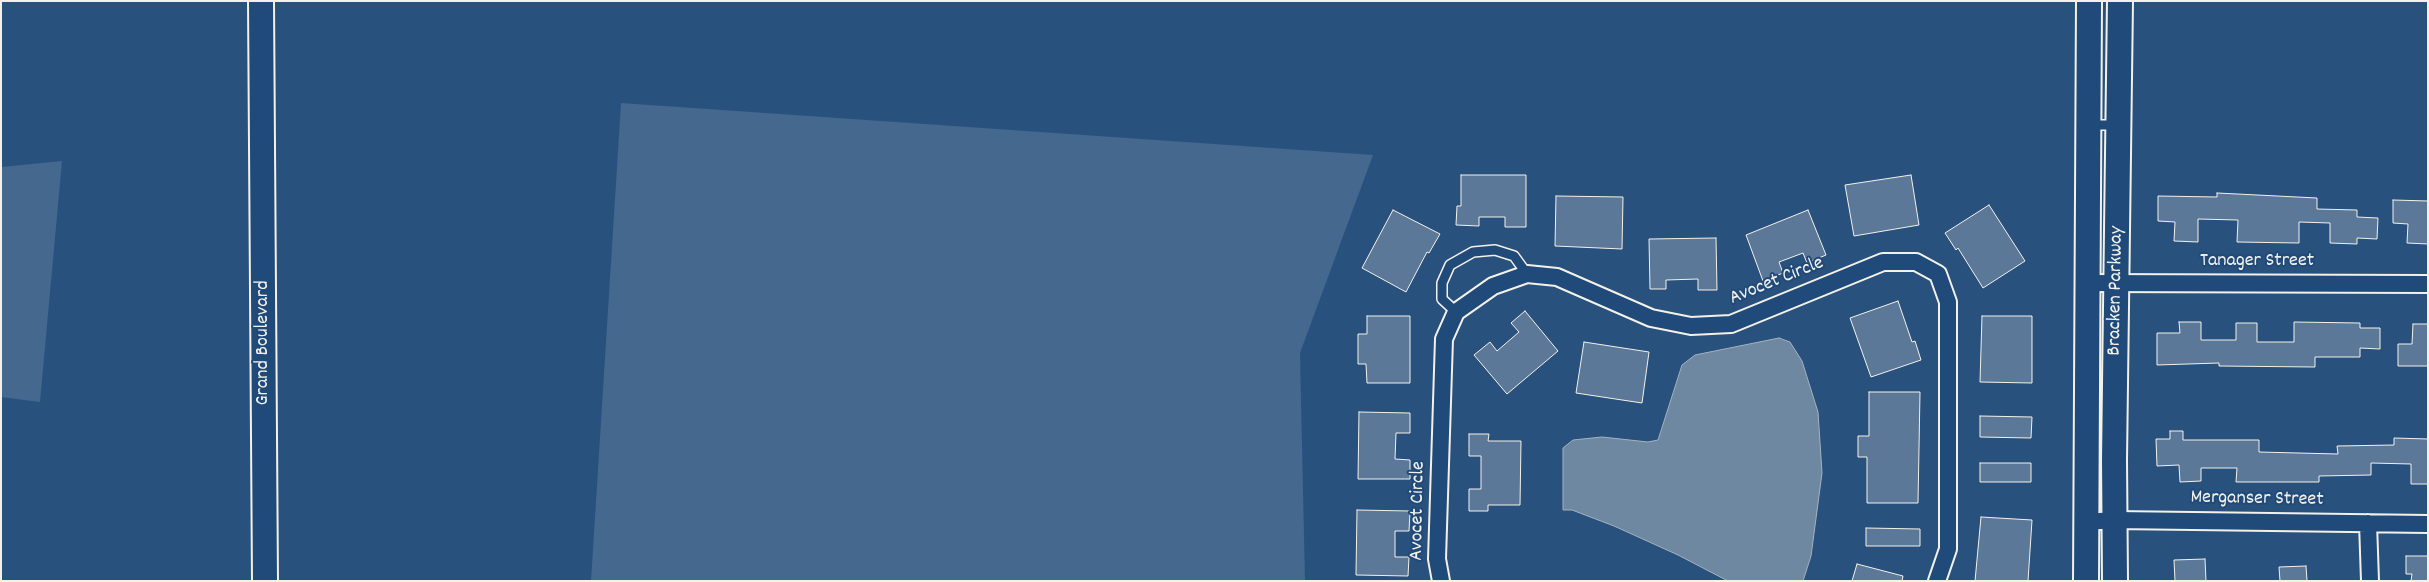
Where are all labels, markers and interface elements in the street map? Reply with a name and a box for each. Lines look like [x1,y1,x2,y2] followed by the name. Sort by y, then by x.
[2104,226,2130,356] street label: Bracken Parkway
[2200,250,2314,274] street label: Tanager Street
[1726,252,1828,312] street label: Avocet Circle
[252,280,276,406] street label: Grand Boulevard
[1406,461,1432,561] street label: Avocet Circle
[2190,487,2324,513] street label: Merganser Street

